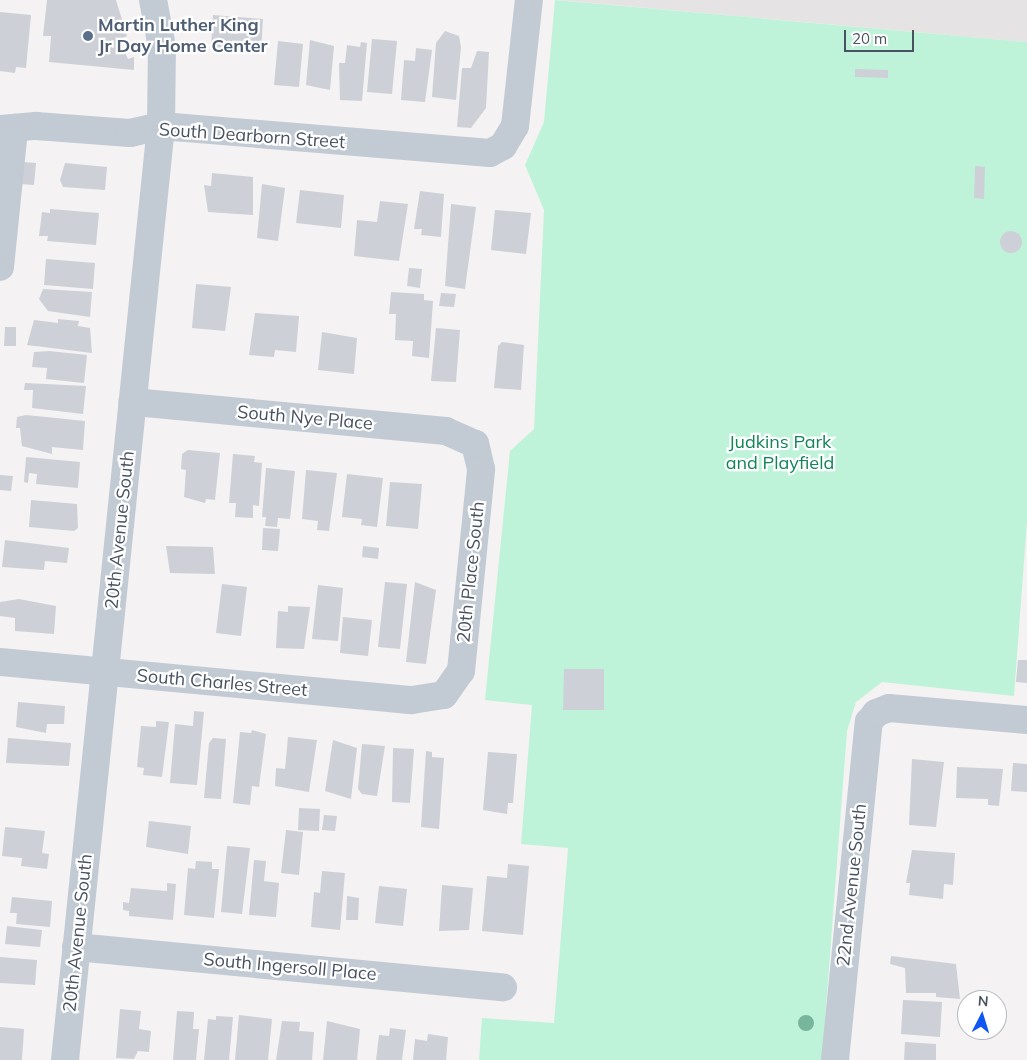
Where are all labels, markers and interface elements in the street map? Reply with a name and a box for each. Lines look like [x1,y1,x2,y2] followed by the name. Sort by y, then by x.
[98,15,268,58] place label: Martin Luther King Jr Day Home Center
[847,20,917,52] scale bar
[852,29,887,48] text: 20 m
[82,30,94,42] marker: Martin Luther King Jr Day Home Center
[158,119,346,153] street label: South Dearborn Street
[236,401,374,435] street label: South Nye Place
[726,432,834,474] park label: Judkins Park and Playfield
[101,450,139,610] street label: 20th Avenue South
[453,500,489,644] street label: 20th Place South
[136,665,308,701] street label: South Charles Street
[833,802,871,968] street label: 22nd Avenue South
[59,853,97,1013] street label: 20th Avenue South
[203,949,377,985] street label: South Ingersoll Place
[957,990,1007,1040] north arrow
[977,992,989,1010] text: N

